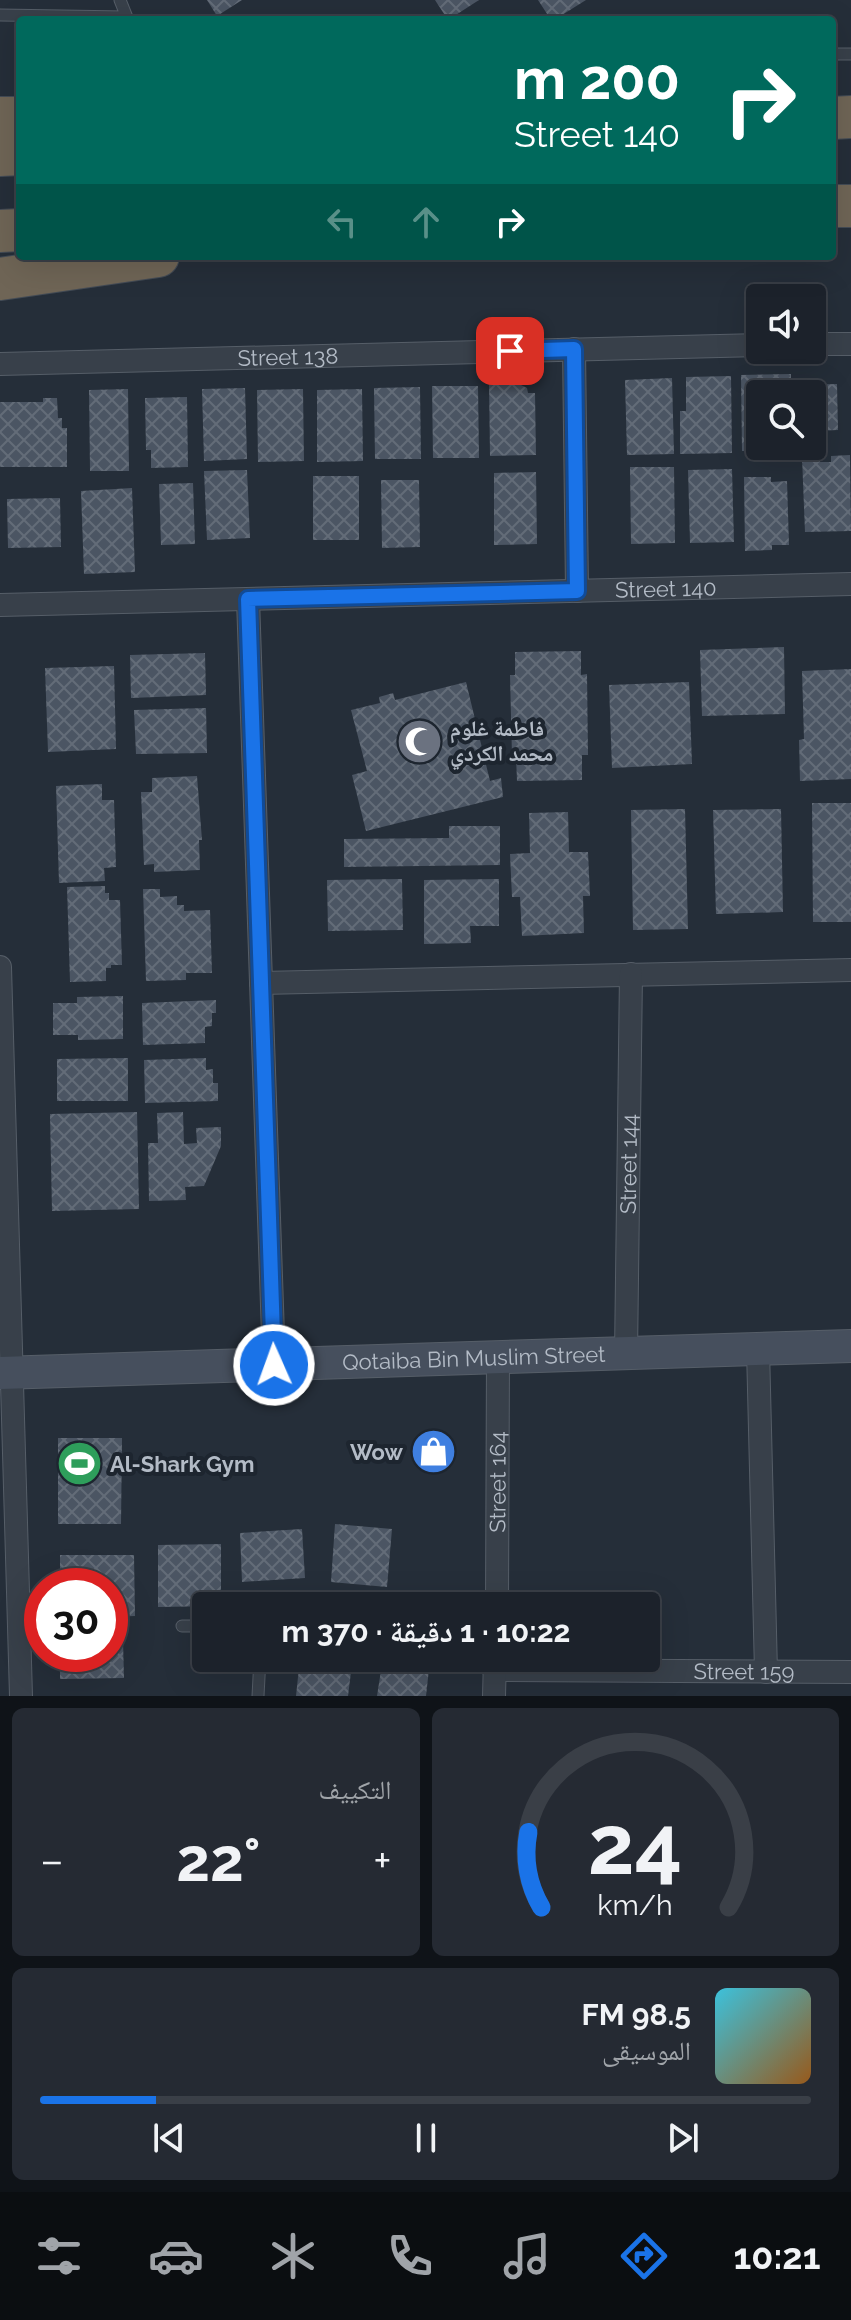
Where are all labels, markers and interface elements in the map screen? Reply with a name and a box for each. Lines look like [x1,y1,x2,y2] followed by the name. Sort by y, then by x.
[514,46,680,112] text: 200 m
[708,48,812,152] icon: right
[514,113,680,155] text: Street 140
[320,200,364,244] icon: left
[404,200,448,244] icon: ahead
[488,200,532,244] icon: right
[746,284,826,460] map controls
[746,284,826,364] button: sound
[476,317,544,385] pin
[488,329,532,373] icon: arrive
[237,343,339,371] street label: Street 138
[746,380,826,460] button: search
[615,574,717,603] street label: Street 140
[450,715,553,770] place label: فاطمة غلوم محمد الكردي
[395,717,443,765] mosque icon: فاطمة غلوم محمد الكردي
[615,1114,642,1214] street label: Street 144
[232,1323,316,1407] position arrow
[342,1341,606,1375] street label: Qotaiba Bin Muslim Street
[410,1428,458,1476] shop icon: Wow
[484,1431,511,1533] street label: Street 164
[350,1439,404,1465] place label: Wow
[55,1440,103,1488] sports icon: Al-Shark Gym
[110,1451,254,1477] place label: Al-Shark Gym
[24,1568,128,1672] speed limit sign: 30
[282,1614,570,1649] text: 10:22 · 1 دقيقة · 370 m
[693,1658,795,1685] street label: Street 159
[319,1775,392,1805] text: التكييف
[588,1796,682,1893] text: 24
[176,1825,261,1895] text: 22°
[40,1835,64,1886] text: −
[373,1835,392,1886] text: +
[598,1888,673,1922] text: km/h
[581,1997,691,2032] text: 98.5 FM
[602,2036,691,2066] text: الموسيقى
[147,2116,191,2160] icon: previous
[404,2116,448,2160] icon: pause
[661,2116,705,2160] icon: next
[31,2228,87,2284] icon: filters
[148,2228,204,2284] icon: car
[265,2228,321,2284] icon: climate
[382,2228,438,2284] icon: phone
[499,2228,555,2284] icon: music
[616,2228,672,2284] icon: directions
[734,2235,820,2277] text: 10:21

